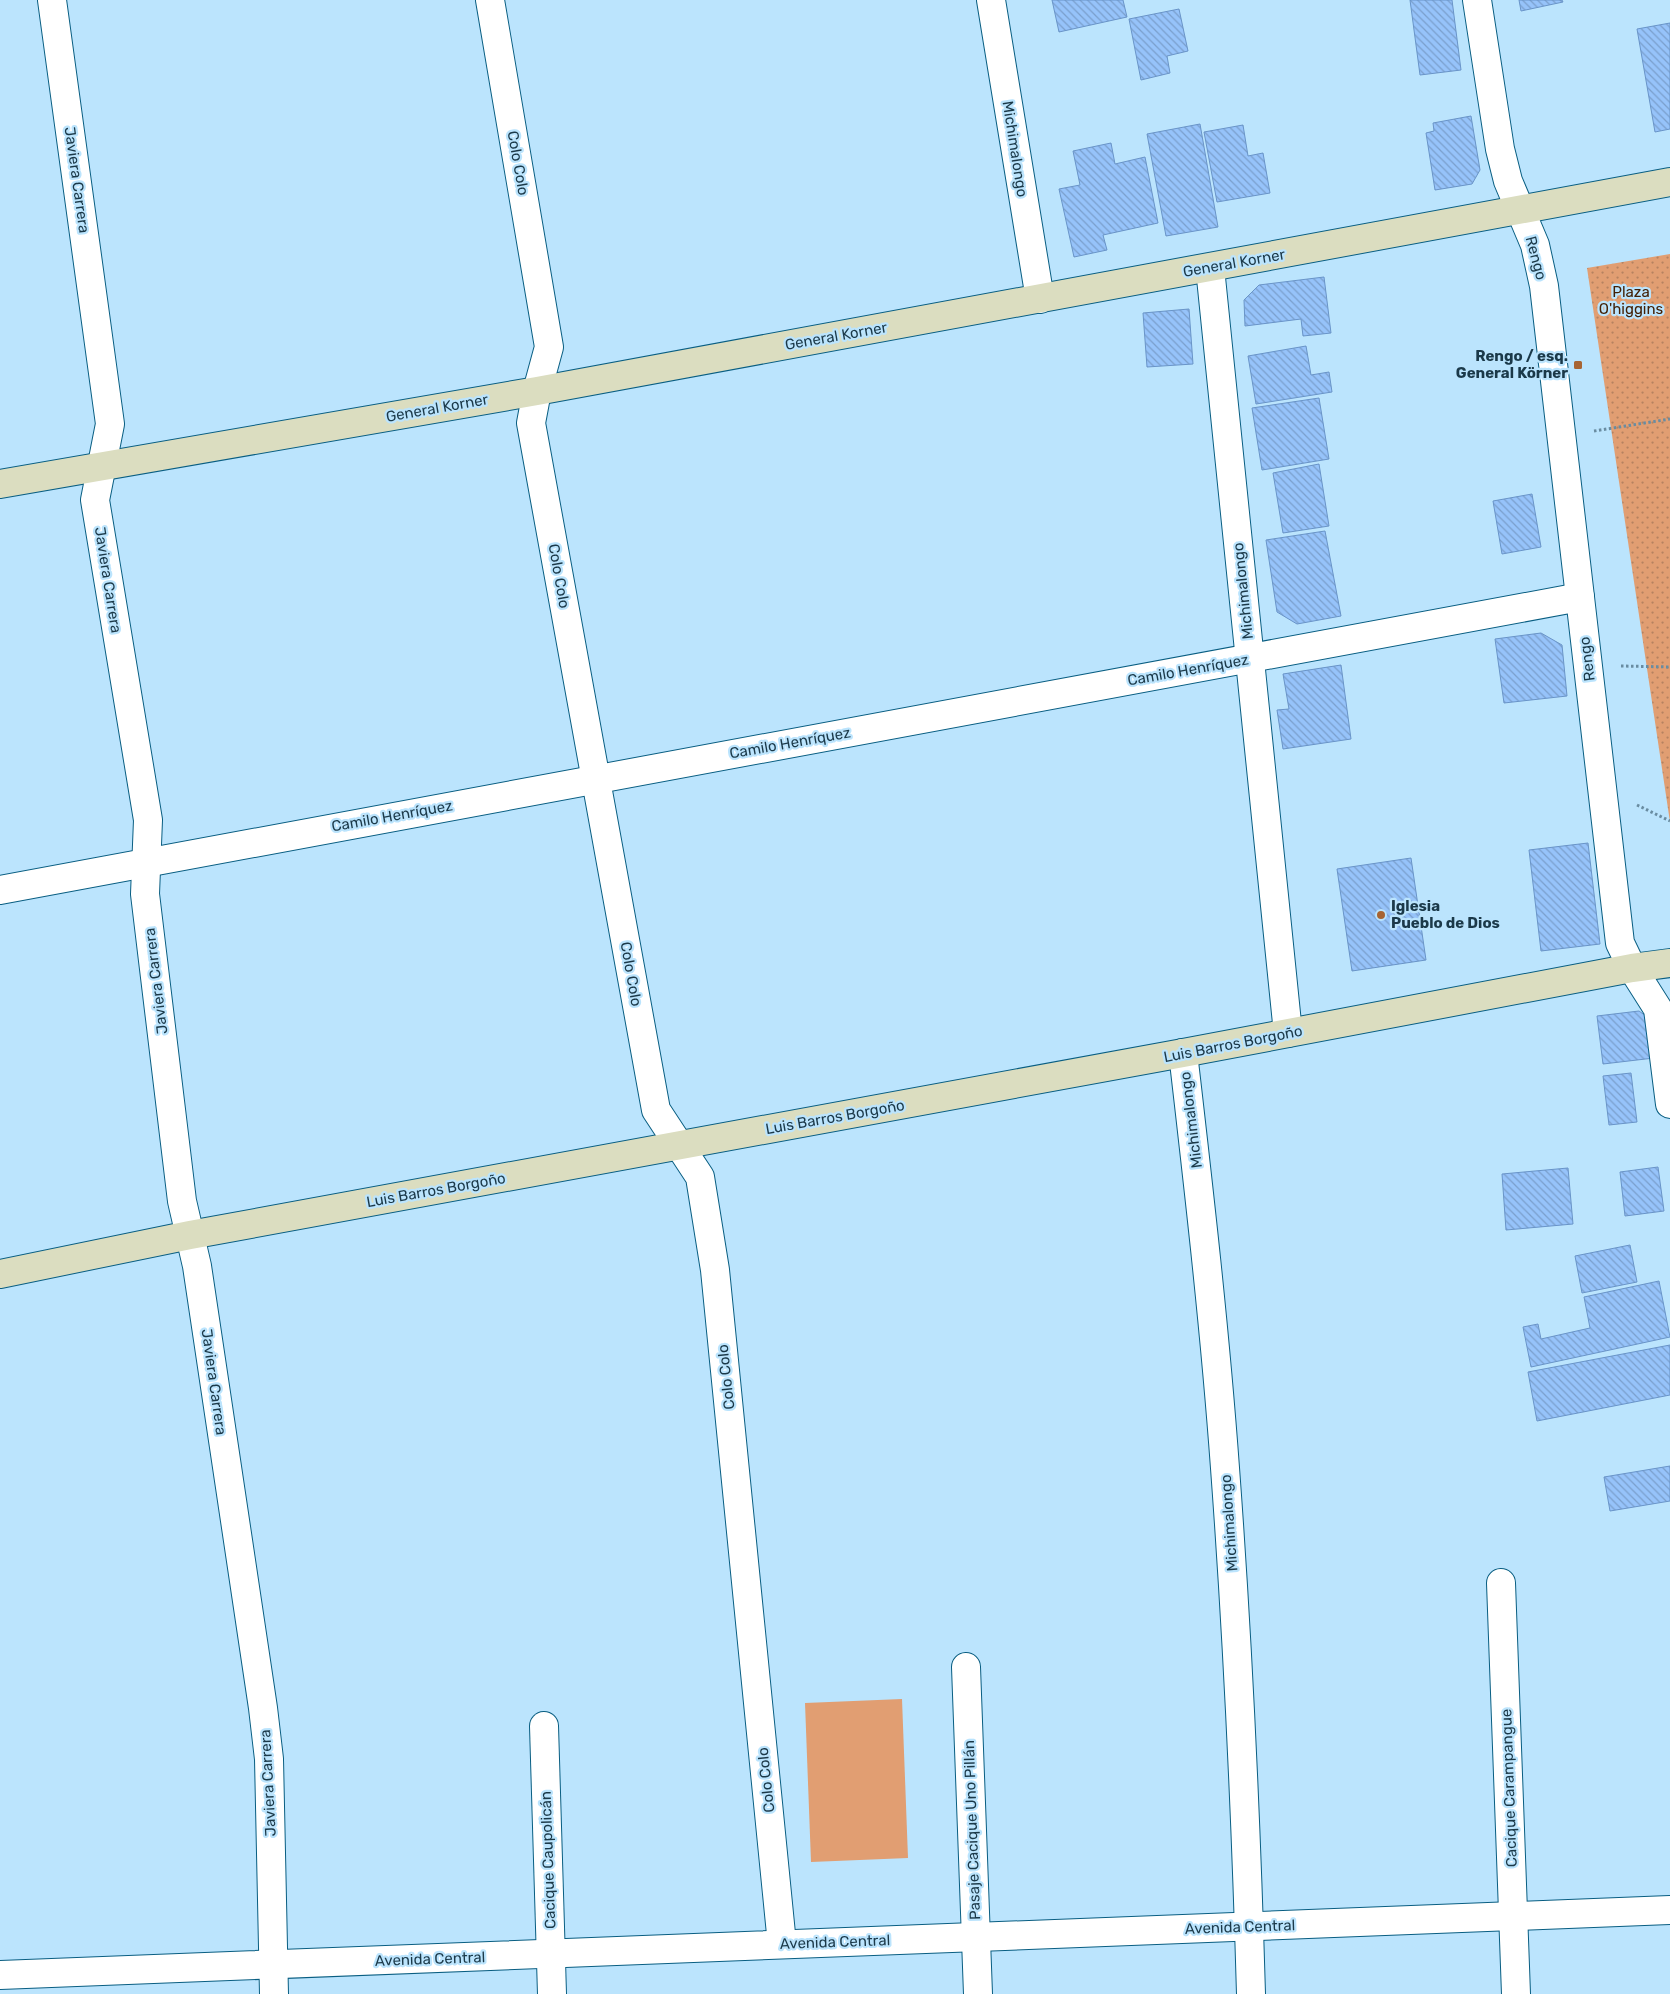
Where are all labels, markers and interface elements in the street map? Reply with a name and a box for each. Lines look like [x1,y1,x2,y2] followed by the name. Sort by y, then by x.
[999,100,1031,198] street label: Michimalongo
[61,126,93,234] street label: Javiera Carrera
[503,129,533,197] street label: Colo Colo
[1522,234,1550,282] street label: Rengo
[1182,245,1287,281] street label: General Korner
[1599,283,1664,318] park label: Plaza O'higgins
[784,318,889,354] street label: General Korner
[1456,347,1568,382] place label: Rengo / esq. General Körner
[1572,359,1584,371] marker: Rengo / esq. General Körner
[385,390,490,426] street label: General Korner
[91,526,125,634] street label: Javiera Carrera
[544,542,574,610] street label: Colo Colo
[1229,542,1257,640] street label: Michimalongo
[1575,636,1599,682] street label: Rengo
[1126,650,1250,690] street label: Camilo Henríquez
[728,723,852,763] street label: Camilo Henríquez
[330,796,454,836] street label: Camilo Henríquez
[1391,897,1500,932] place label: Iglesia Pueblo de Dios
[1375,909,1387,921] marker: Iglesia Pueblo de Dios
[141,927,171,1035] street label: Javiera Carrera
[616,940,646,1008] street label: Colo Colo
[1162,1022,1304,1066] street label: Luis Barros Borgoño
[1176,1071,1206,1169] street label: Michimalongo
[764,1096,906,1138] street label: Luis Barros Borgoño
[365,1169,507,1211] street label: Luis Barros Borgoño
[198,1328,230,1436] street label: Javiera Carrera
[714,1344,738,1410] street label: Colo Colo
[1217,1474,1241,1572] street label: Michimalongo
[1497,1709,1521,1867] street label: Cacique Carampangue
[256,1729,280,1837] street label: Javiera Carrera
[960,1740,984,1920] street label: Pasaje Cacique Uno Pillán
[754,1747,778,1813] street label: Colo Colo
[537,1791,559,1929] street label: Cacique Caupolicán
[1185,1916,1295,1938] street label: Avenida Central
[780,1931,890,1953] street label: Avenida Central
[375,1948,485,1970] street label: Avenida Central

